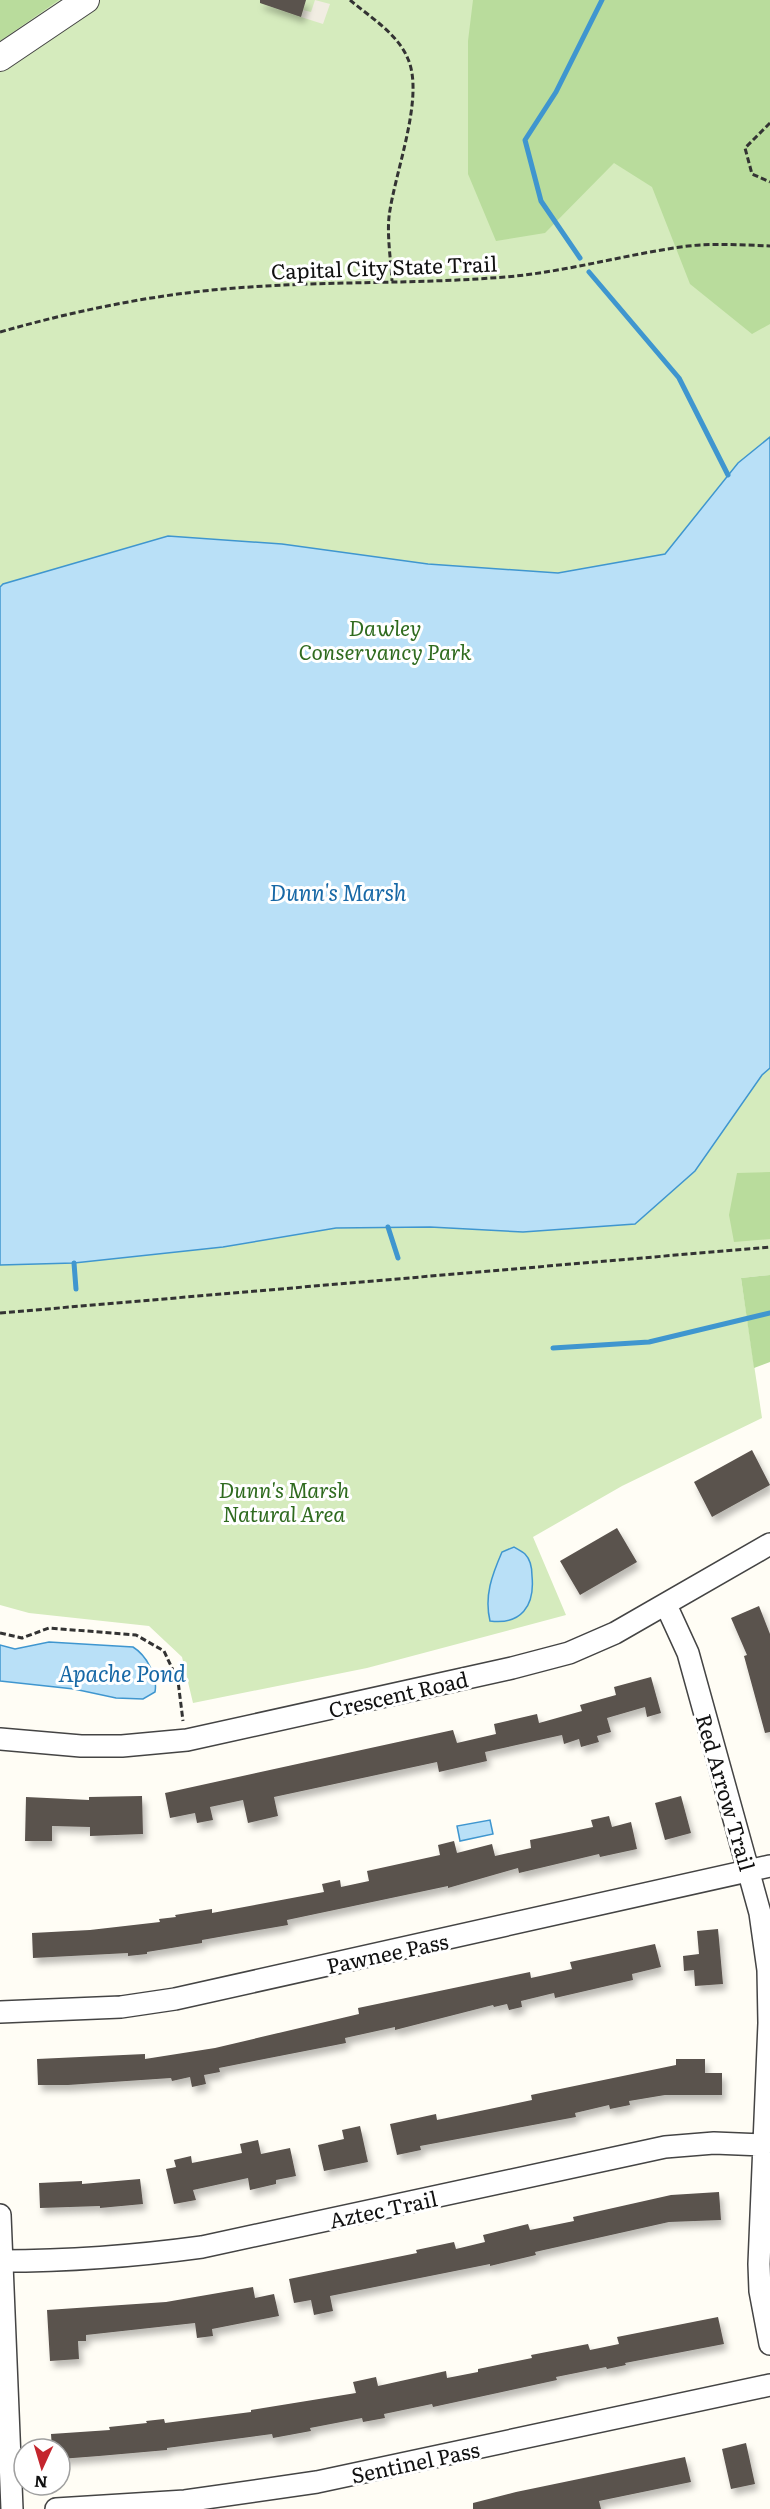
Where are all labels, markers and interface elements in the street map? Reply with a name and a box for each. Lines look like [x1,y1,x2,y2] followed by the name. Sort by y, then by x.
[270,247,498,285] street label: Capital City State Trail
[299,611,472,666] park label: Dawley Conservancy Park
[269,875,407,908] water label: Dunn's Marsh
[219,1473,350,1528] park label: Dunn's Marsh Natural Area
[58,1656,186,1689] water label: Apache Pond
[325,1662,471,1724] street label: Crescent Road
[690,1710,764,1874] street label: Red Arrow Trail
[323,1924,451,1980] street label: Pawnee Pass
[326,2181,440,2235] street label: Aztec Trail
[348,2432,482,2490] street label: Sentinel Pass
[12,2437,72,2497] north arrow
[33,2471,48,2495] text: N

